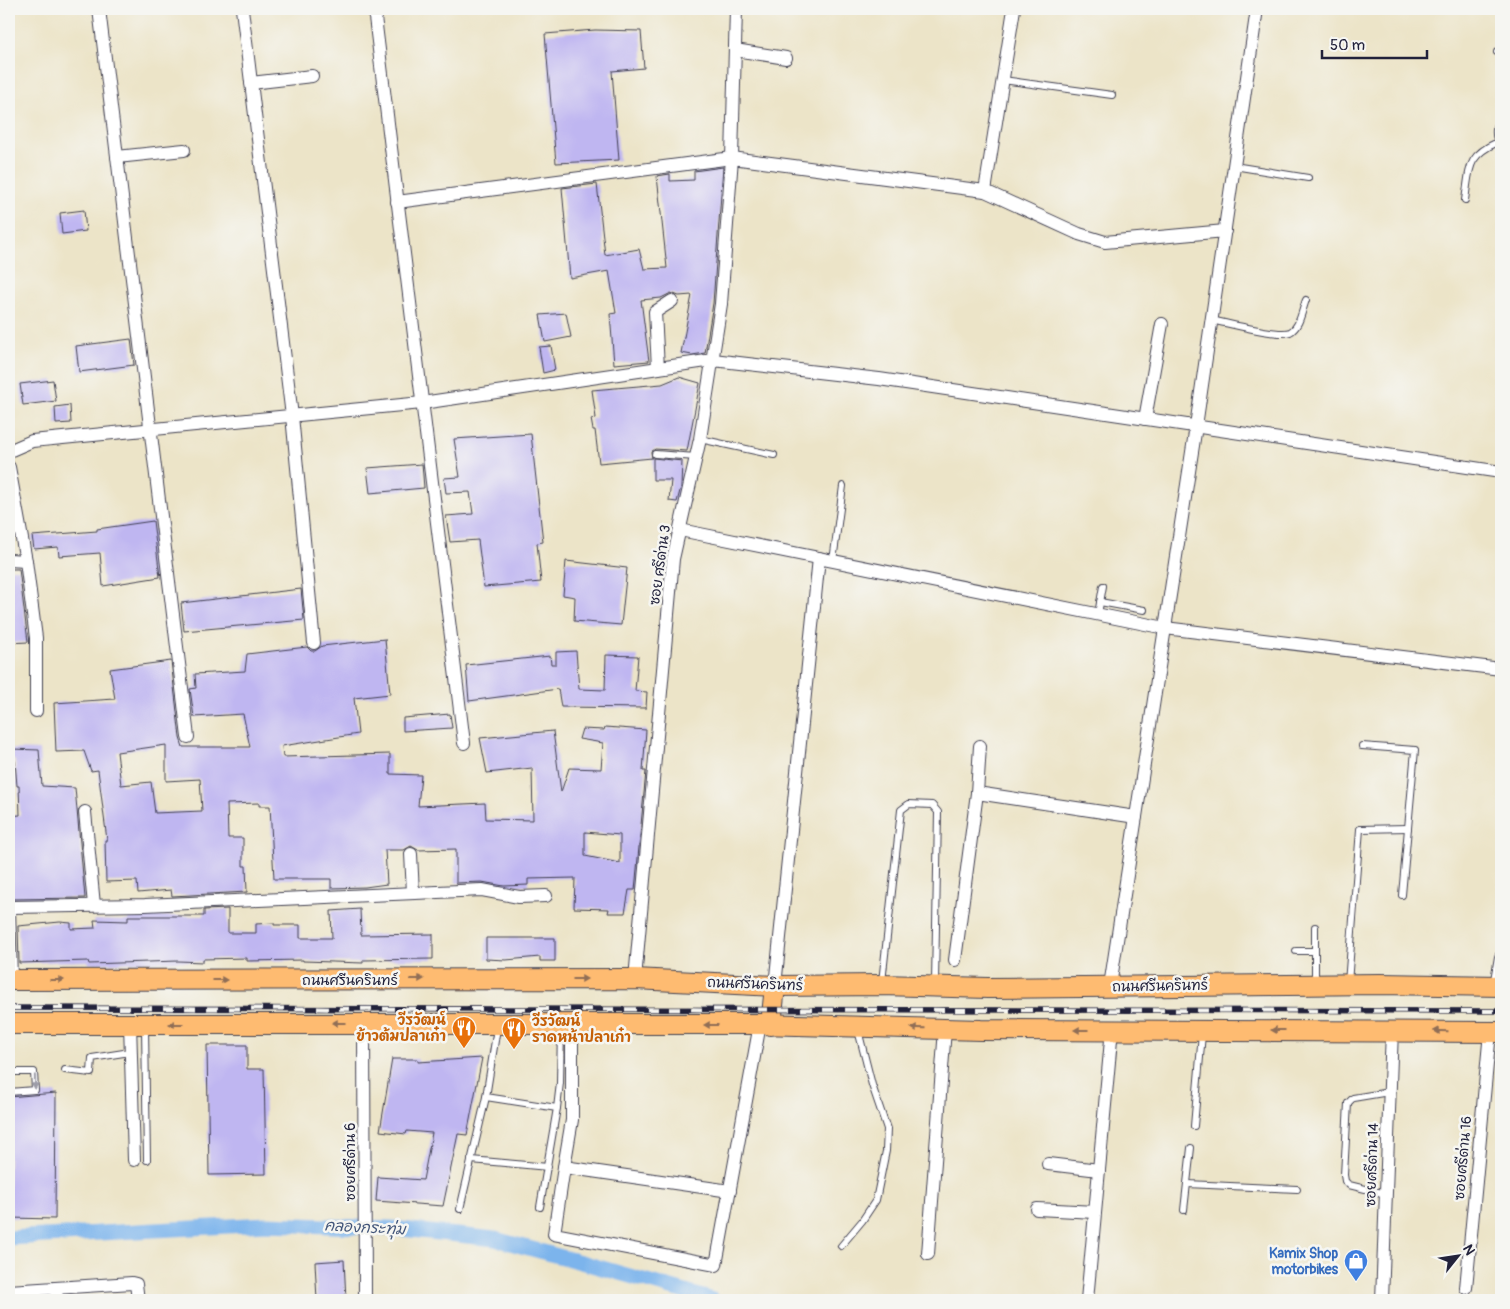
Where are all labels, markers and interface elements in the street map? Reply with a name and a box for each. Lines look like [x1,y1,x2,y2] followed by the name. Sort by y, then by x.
[1322,28,1428,60] scale bar
[1330,36,1365,55] text: 50 m
[646,524,674,606] street label: ซอย ศรีด่าน 3
[302,971,399,989] street label: ถนนศรีนครินทร์
[707,973,804,994] street label: ถนนศรีนครินทร์
[410,975,426,983] one-way arrow
[572,975,588,983] one-way arrow
[50,976,66,984] one-way arrow
[212,976,228,984] one-way arrow
[1112,976,1209,995] street label: ถนนศรีนครินทร์
[356,1010,446,1045] place label: วีรวัฒน์ ข้าวต้มปลาเก๋า
[532,1011,631,1046] place label: วีรวัฒน์ ราดหน้าปลาเก๋า
[451,1015,477,1049] restaurant icon: วีรวัฒน์ ข้าวต้มปลาเก๋า
[501,1016,527,1050] restaurant icon: วีรวัฒน์ ราดหน้าปลาเก๋า
[331,1019,347,1027] one-way arrow
[168,1020,184,1028] one-way arrow
[703,1021,719,1029] one-way arrow
[910,1024,926,1032] one-way arrow
[1073,1026,1089,1034] one-way arrow
[1270,1026,1286,1034] one-way arrow
[1433,1027,1449,1035] one-way arrow
[31,1074,39,1090] one-way arrow
[1451,1115,1475,1201] street label: ซอยศรีด่าน 16
[342,1123,359,1201] street label: ซอยศรีด่าน 6
[1362,1123,1382,1207] street label: ซอยศรีด่าน 14
[324,1215,408,1241] water label: คลองกระทุ่ม
[1432,1232,1482,1282] north arrow
[1459,1241,1479,1258] text: N
[1269,1245,1339,1278] place label: Kamix Shop motorbikes
[1343,1248,1369,1282] shop icon: Kamix Shop motorbikes

